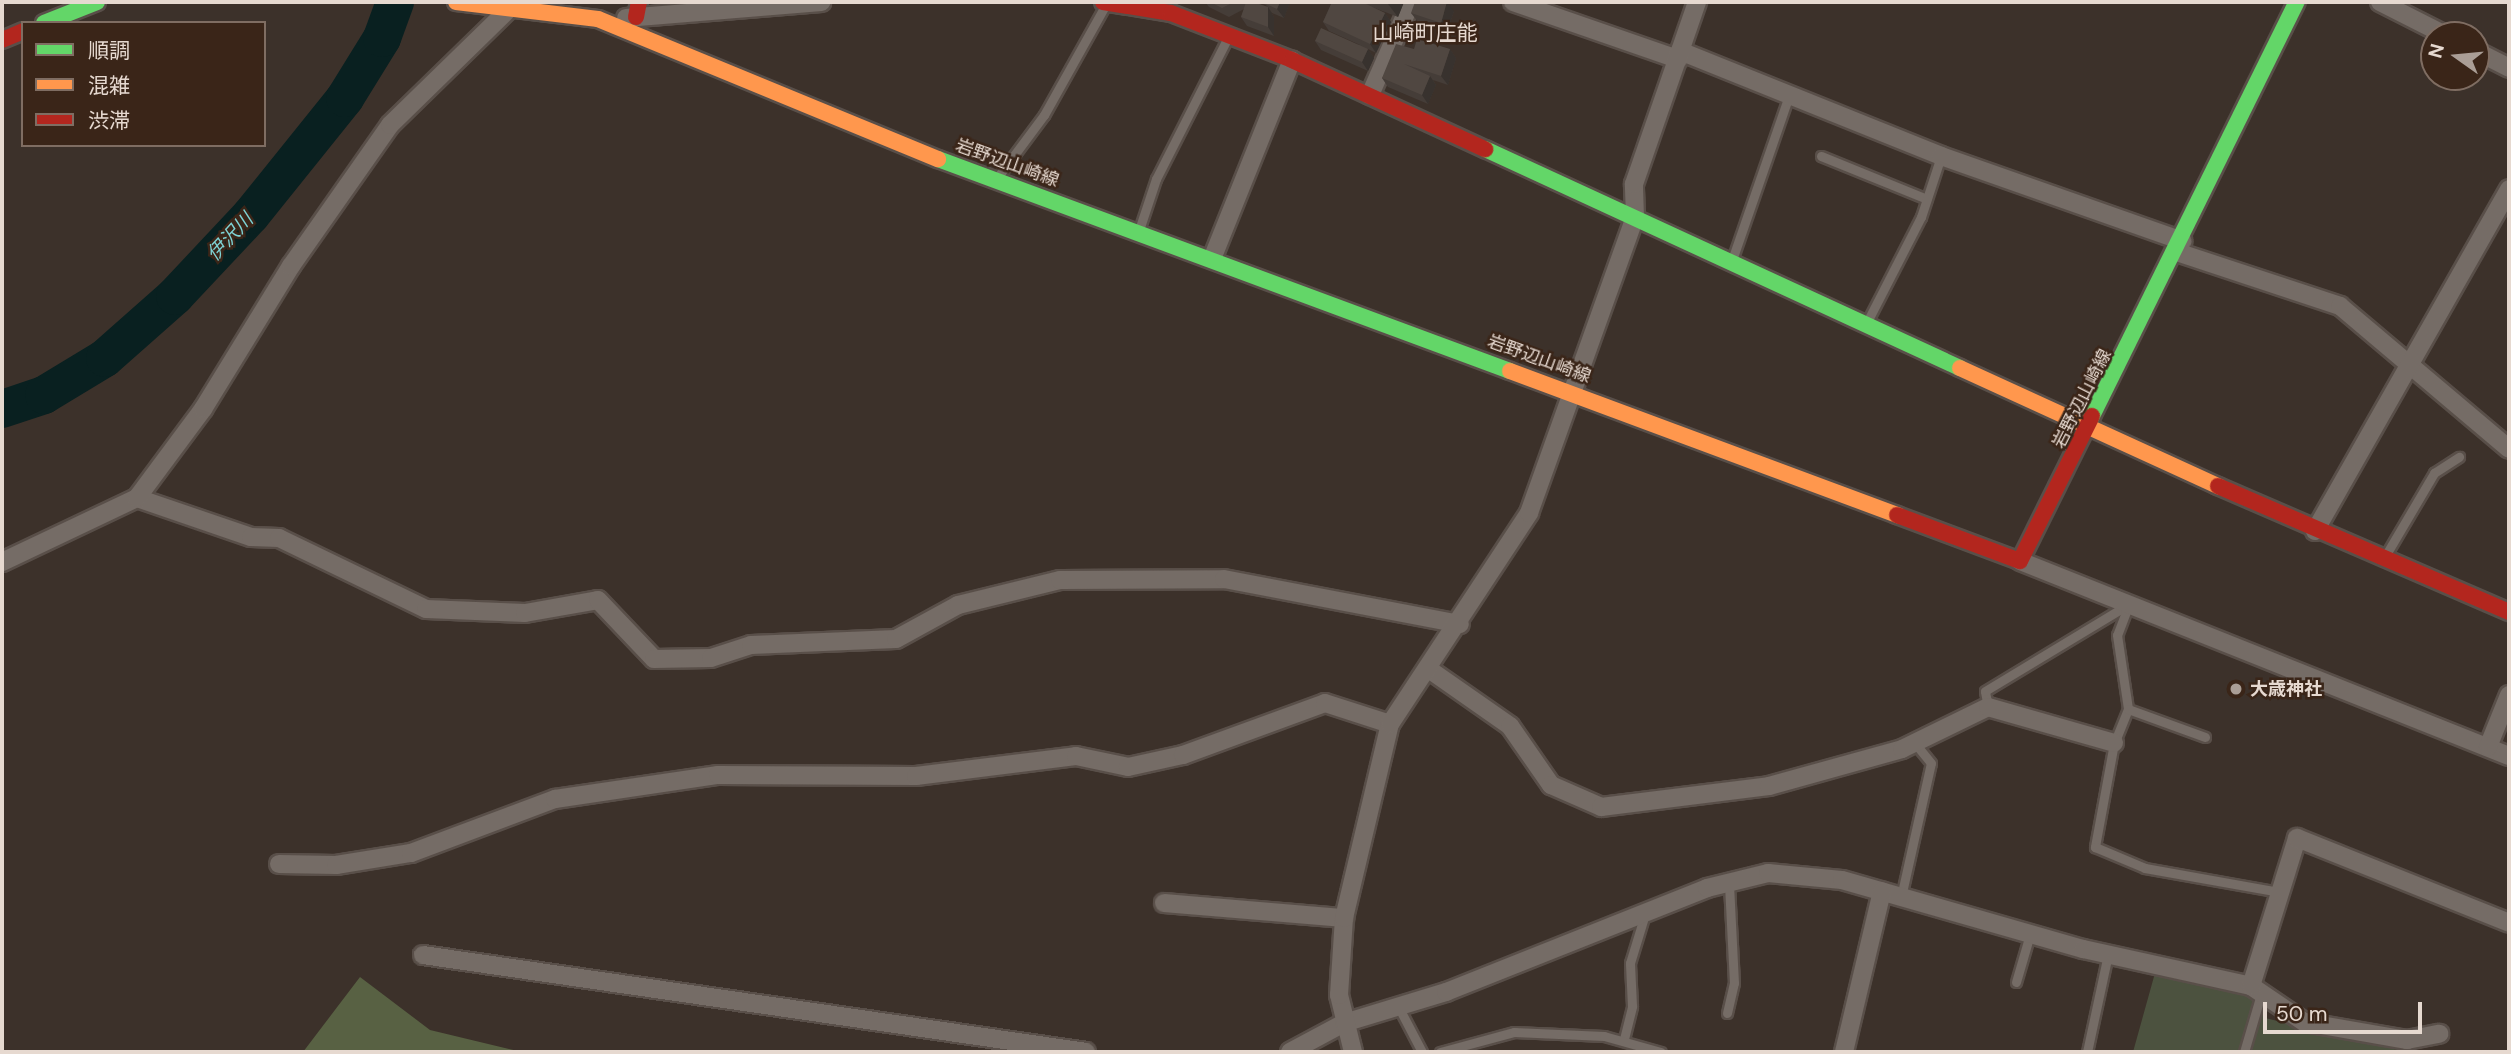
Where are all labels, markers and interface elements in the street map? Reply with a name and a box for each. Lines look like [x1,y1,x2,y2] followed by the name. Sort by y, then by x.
[1373,20,1477,46] district label: 山崎町庄能
[21,21,266,147] legend
[2420,21,2490,91] north arrow
[88,37,130,65] text: 順調
[2422,41,2450,61] text: N
[88,72,130,100] text: 混雑
[88,107,130,135] text: 渋滞
[953,134,1061,192] street label: 岩野辺山崎線
[202,208,258,266] water label: 伊沢川
[1485,330,1593,388] street label: 岩野辺山崎線
[2048,346,2116,452] street label: 岩野辺山崎線
[2250,678,2322,700] place label: 大歳神社
[2228,681,2244,697] marker: 大歳神社
[2266,988,2425,1032] scale bar
[2276,1000,2327,1028] text: 50 m

